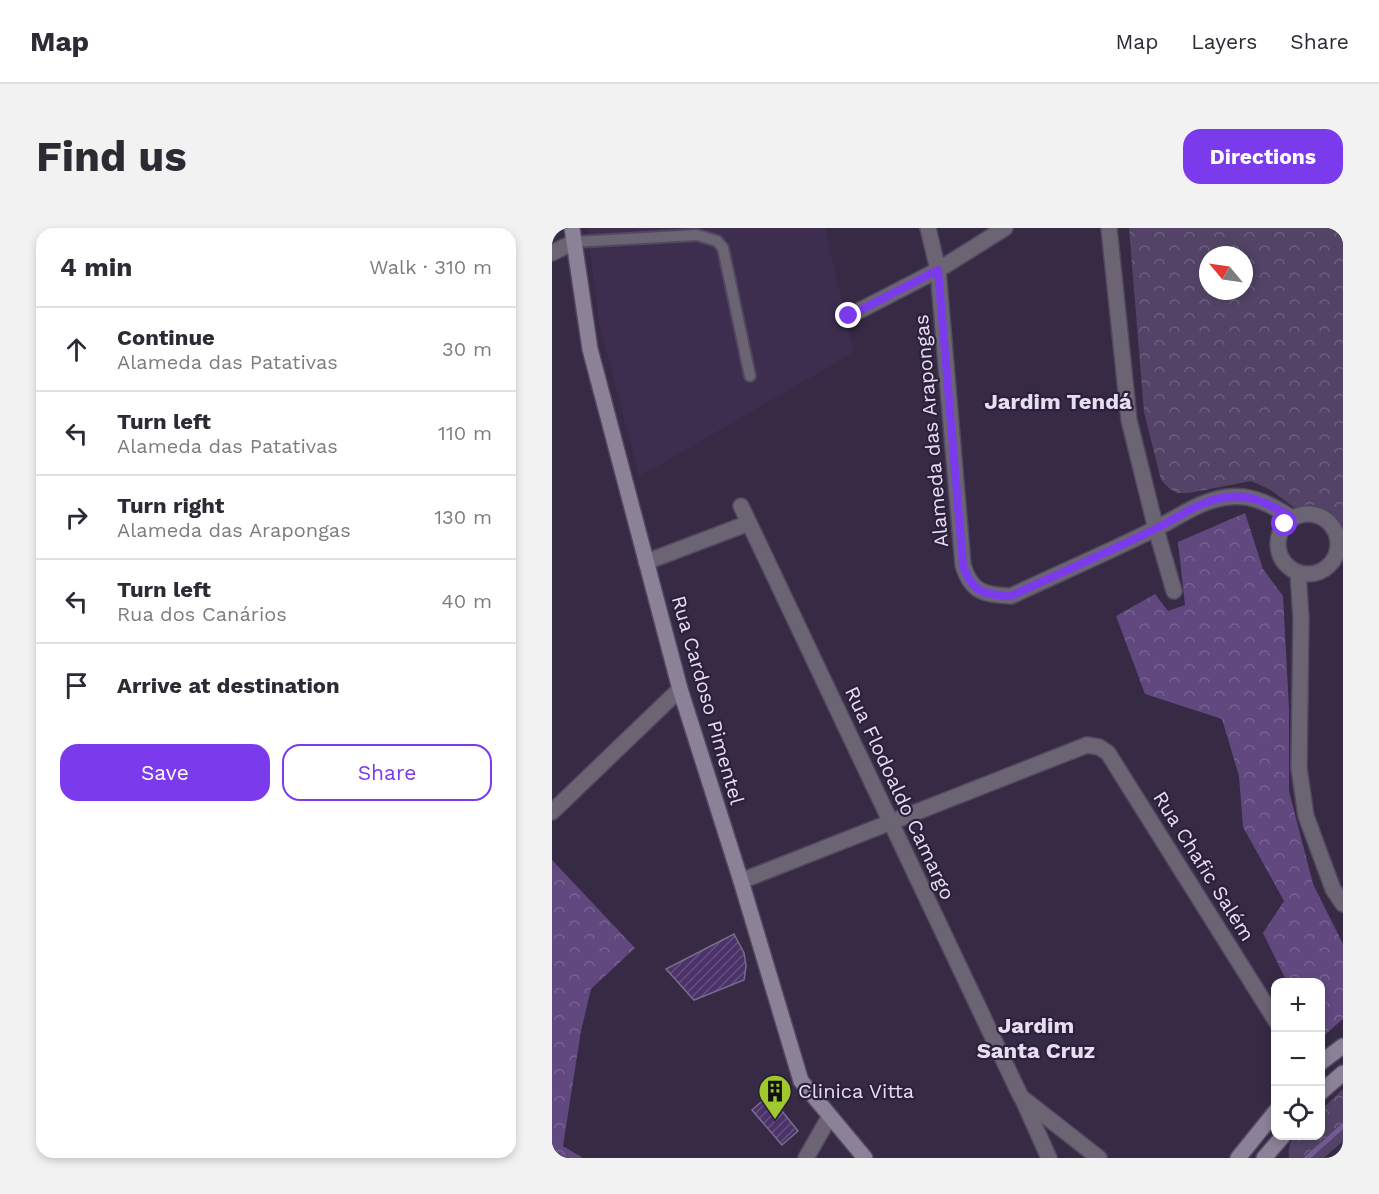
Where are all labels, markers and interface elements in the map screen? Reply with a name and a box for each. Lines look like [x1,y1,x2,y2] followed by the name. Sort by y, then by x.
[30,25,89,58] text: Map
[1115,29,1158,54] text: Map
[1191,29,1257,54] text: Layers
[1290,29,1349,54] text: Share
[1183,129,1343,184] button: Directions
[36,132,187,181] text: Find us
[1199,246,1253,300] north arrow
[60,252,132,282] text: 4 min
[369,255,492,279] text: Walk · 310 m
[835,302,861,328] route end
[909,314,953,548] street label: Alameda das Arapongas
[117,325,215,350] text: Continue
[60,333,93,366] icon: ahead
[442,337,492,361] text: 30 m
[117,350,338,374] text: Alameda das Patativas
[984,389,1132,414] district label: Jardim Tendá
[117,409,211,434] text: Turn left
[60,417,93,450] icon: left
[438,421,492,445] text: 110 m
[117,434,338,458] text: Alameda das Patativas
[117,493,224,518] text: Turn right
[60,501,93,534] icon: right
[434,505,492,529] text: 130 m
[1271,510,1297,536] route start
[117,518,351,542] text: Alameda das Arapongas
[117,577,211,602] text: Turn left
[60,585,93,618] icon: left
[441,589,492,613] text: 40 m
[667,593,749,807] street label: Rua Cardoso Pimentel
[117,602,287,626] text: Rua dos Canários
[60,669,93,702] icon: arrive
[117,673,340,698] text: Arrive at destination
[840,683,960,903] street label: Rua Flodoaldo Camargo
[60,744,270,801] button: Save
[282,744,492,801] button: Share
[1148,787,1260,945] street label: Rua Chafic Salém
[1271,978,1325,1140] map controls
[1271,978,1325,1032] button: +
[977,1013,1095,1063] district label: Jardim Santa Cruz
[1271,1032,1325,1086] button: −
[757,1073,793,1120] building icon: Clinica Vitta
[798,1079,914,1103] place label: Clinica Vitta
[1271,1086,1325,1140] button: locate

